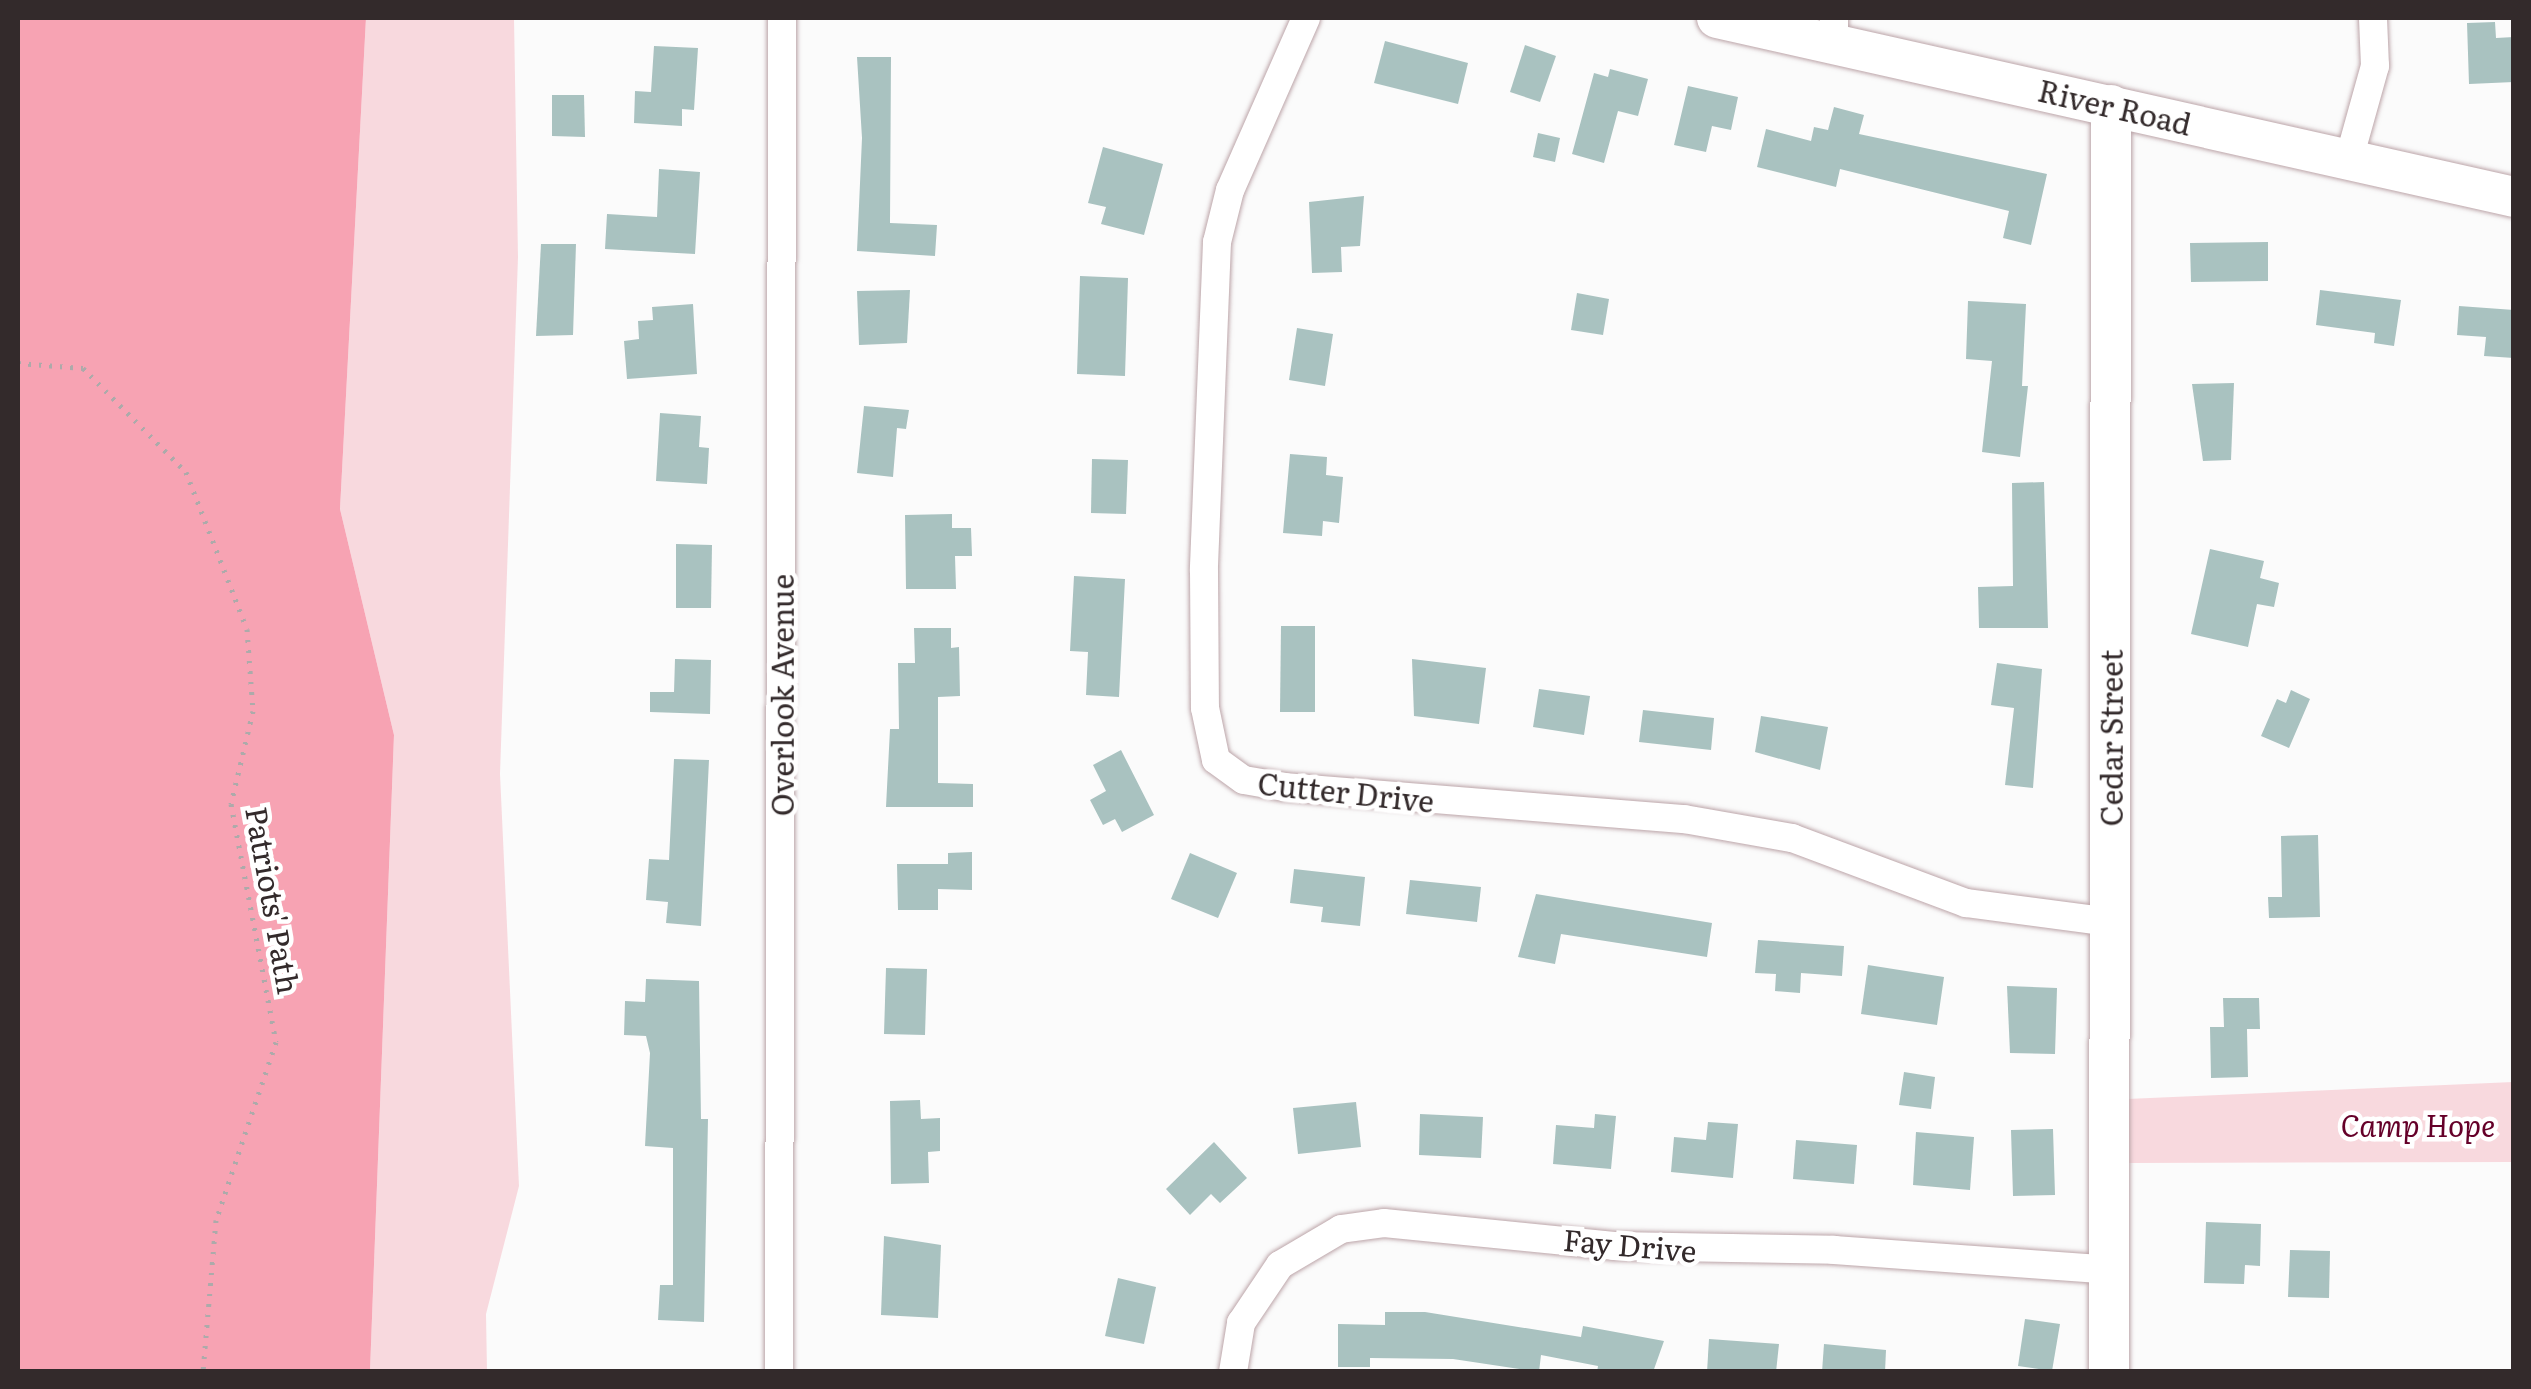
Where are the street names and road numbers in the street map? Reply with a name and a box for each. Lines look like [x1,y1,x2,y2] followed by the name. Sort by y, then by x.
[2035,71,2195,141] street label: River Road
[763,574,799,816] street label: Overlook Avenue
[2092,650,2128,826] street label: Cedar Street
[1256,764,1436,818] street label: Cutter Drive
[240,804,308,996] street label: Patriots' Path
[1562,1220,1698,1268] street label: Fay Drive

